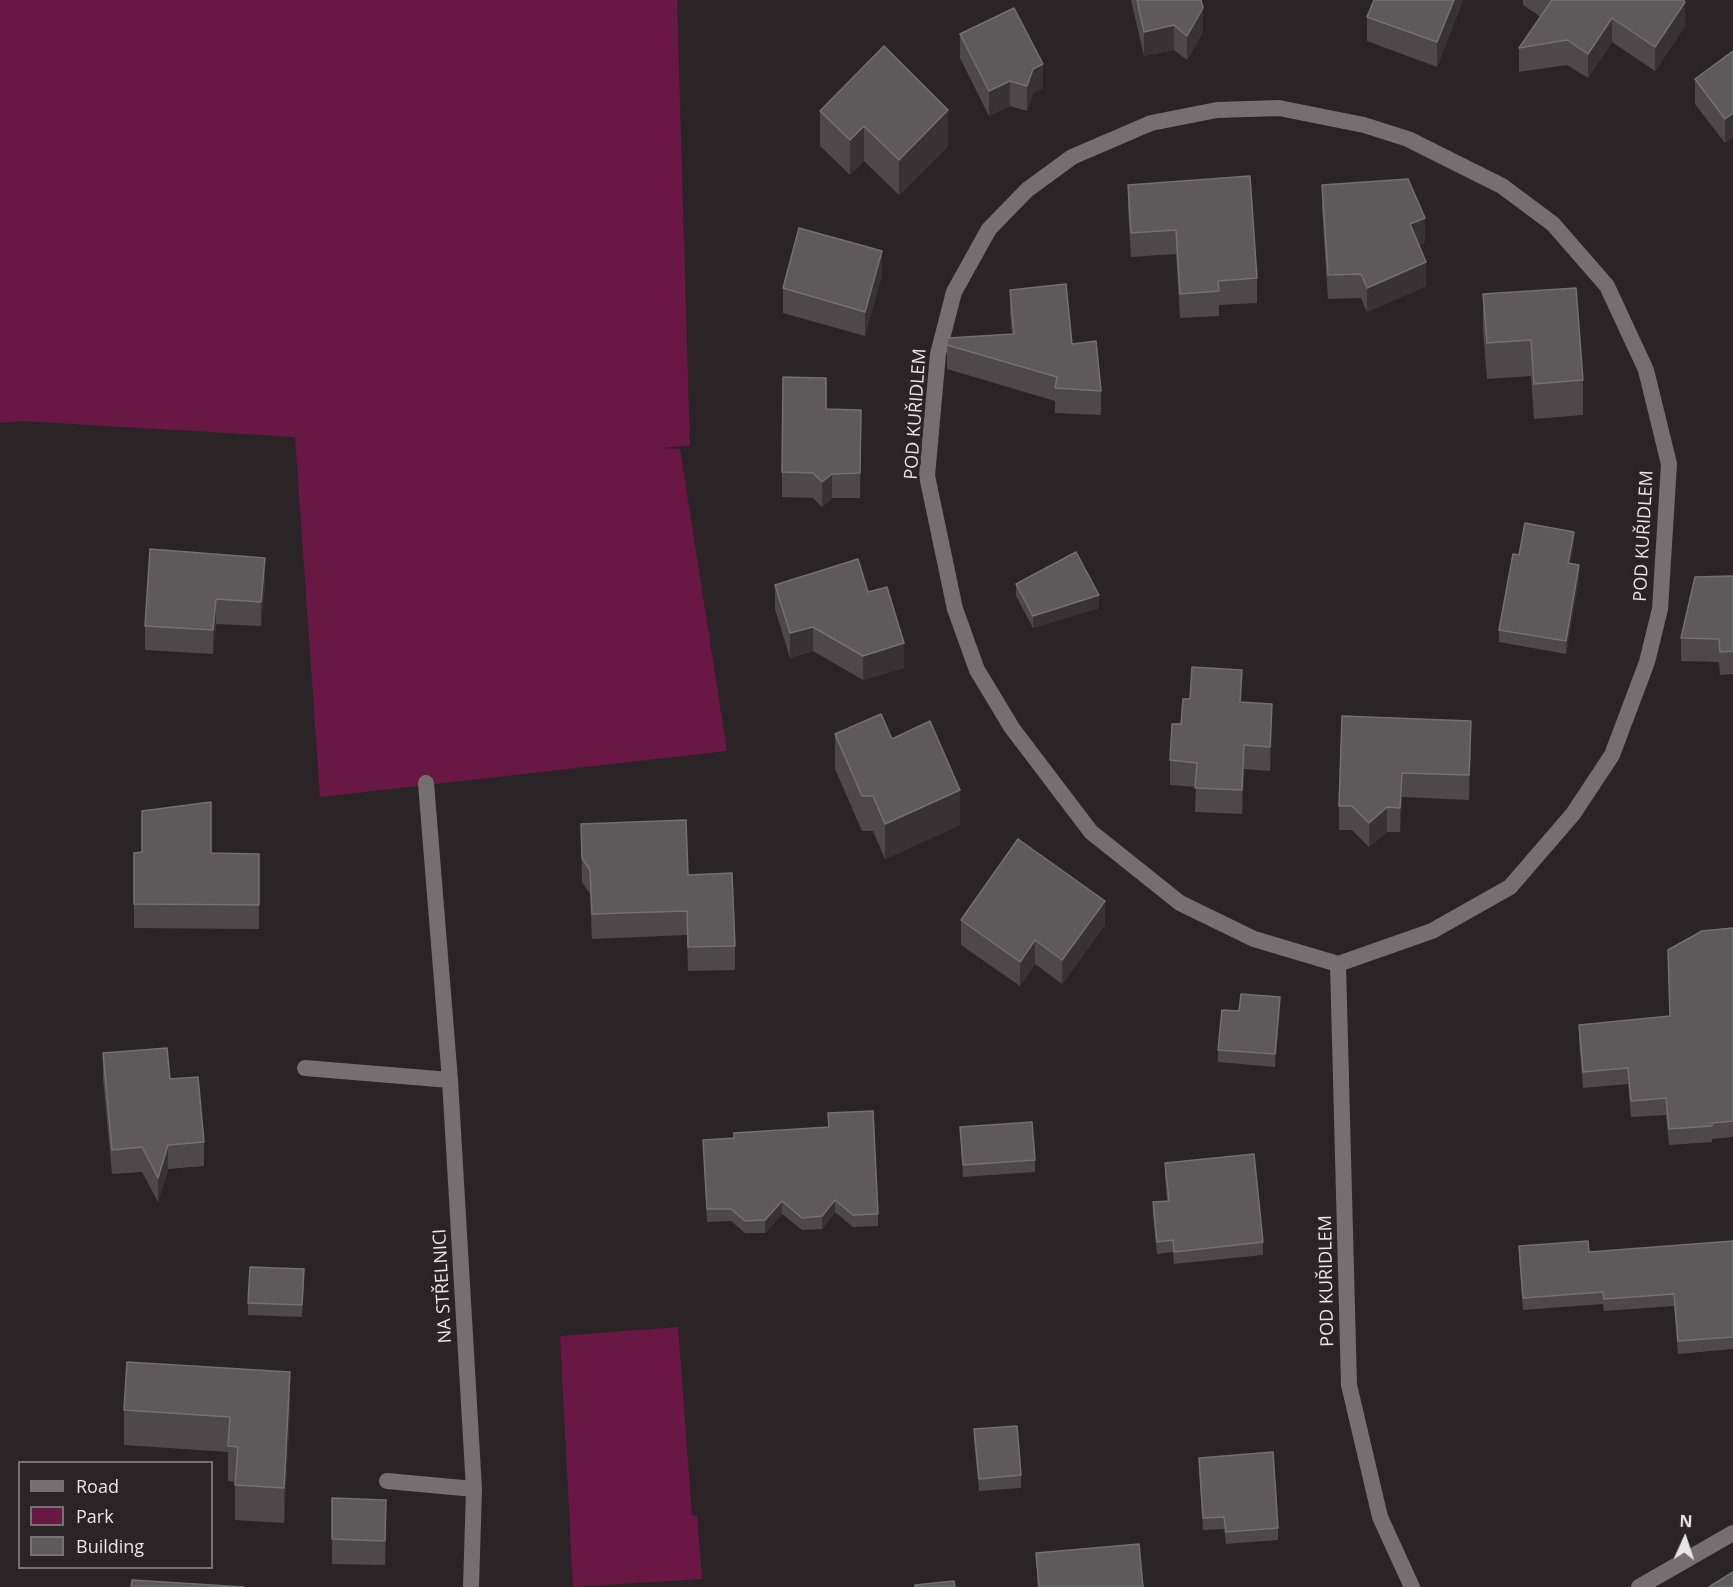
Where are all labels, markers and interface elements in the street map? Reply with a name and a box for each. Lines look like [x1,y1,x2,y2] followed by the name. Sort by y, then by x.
[901,348,931,480] street label: POD KUŘIDLEM
[1630,470,1658,602] street label: POD KUŘIDLEM
[1315,1215,1339,1347] street label: POD KUŘIDLEM
[429,1228,457,1344] street label: NA STŘELNICI
[18,1461,213,1569] legend
[76,1474,119,1498] text: Road
[76,1504,114,1528] text: Park
[1655,1509,1715,1569] north arrow
[1679,1510,1693,1532] text: N
[76,1534,144,1558] text: Building

